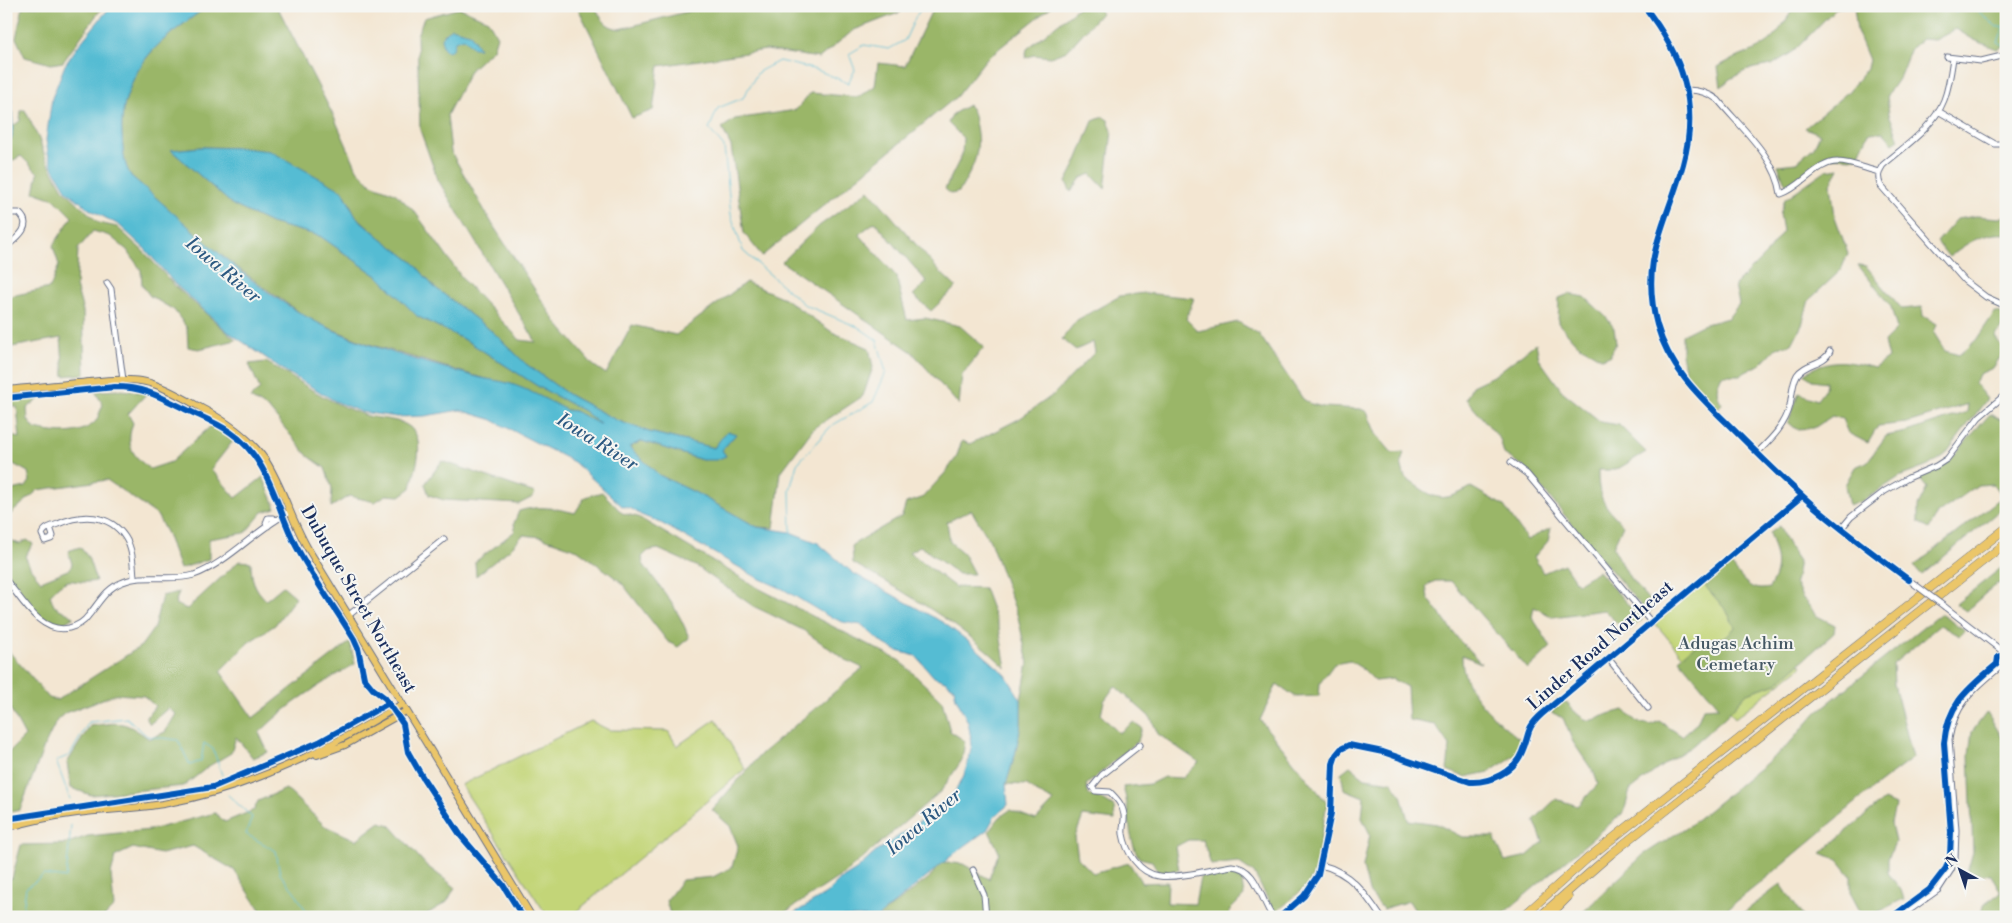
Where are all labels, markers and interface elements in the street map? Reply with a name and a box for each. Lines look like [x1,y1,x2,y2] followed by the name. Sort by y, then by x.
[180,231,267,309] water label: Iowa River
[551,407,643,477] water label: Iowa River
[295,501,422,698] street label: Dubuque Street Northeast
[1522,575,1679,715] street label: Linder Road Northeast
[1677,632,1794,676] park label: Adugas Achim Cemetary
[880,783,967,861] water label: Iowa River
[1934,846,1984,896] north arrow
[1942,850,1962,871] text: N

